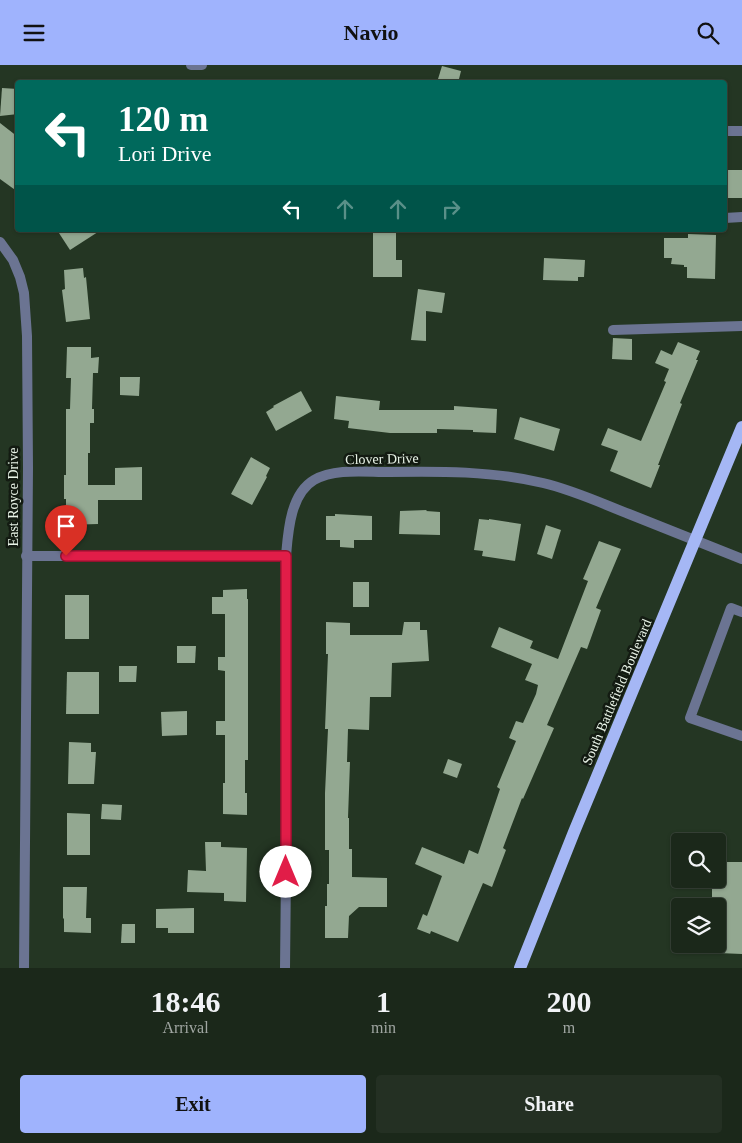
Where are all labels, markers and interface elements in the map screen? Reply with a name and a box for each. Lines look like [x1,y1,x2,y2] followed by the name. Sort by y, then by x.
[20,19,48,47] icon: menu
[694,19,722,47] icon: search
[344,20,399,45] text: Navio
[35,100,100,165] icon: left
[118,100,208,139] text: 120 m
[118,141,211,166] text: Lori Drive
[278,195,306,223] icon: left
[331,195,359,223] icon: ahead
[384,195,412,223] icon: ahead
[437,195,465,223] icon: right
[6,448,21,546] street label: East Royce Drive
[345,451,419,467] street label: Clover Drive
[45,505,87,556] pin
[52,512,80,540] icon: arrive
[579,617,655,767] street label: South Battlefield Boulevard
[671,833,726,953] map controls
[671,833,726,888] button: search
[259,845,311,897] position arrow
[671,898,726,953] button: layers
[151,985,221,1018] text: 18:46
[376,985,391,1018] text: 1
[546,985,591,1018] text: 200
[162,1019,209,1036] text: Arrival
[371,1019,396,1036] text: min
[563,1019,575,1036] text: m
[20,1075,366,1133] button: Exit
[376,1075,722,1133] button: Share

